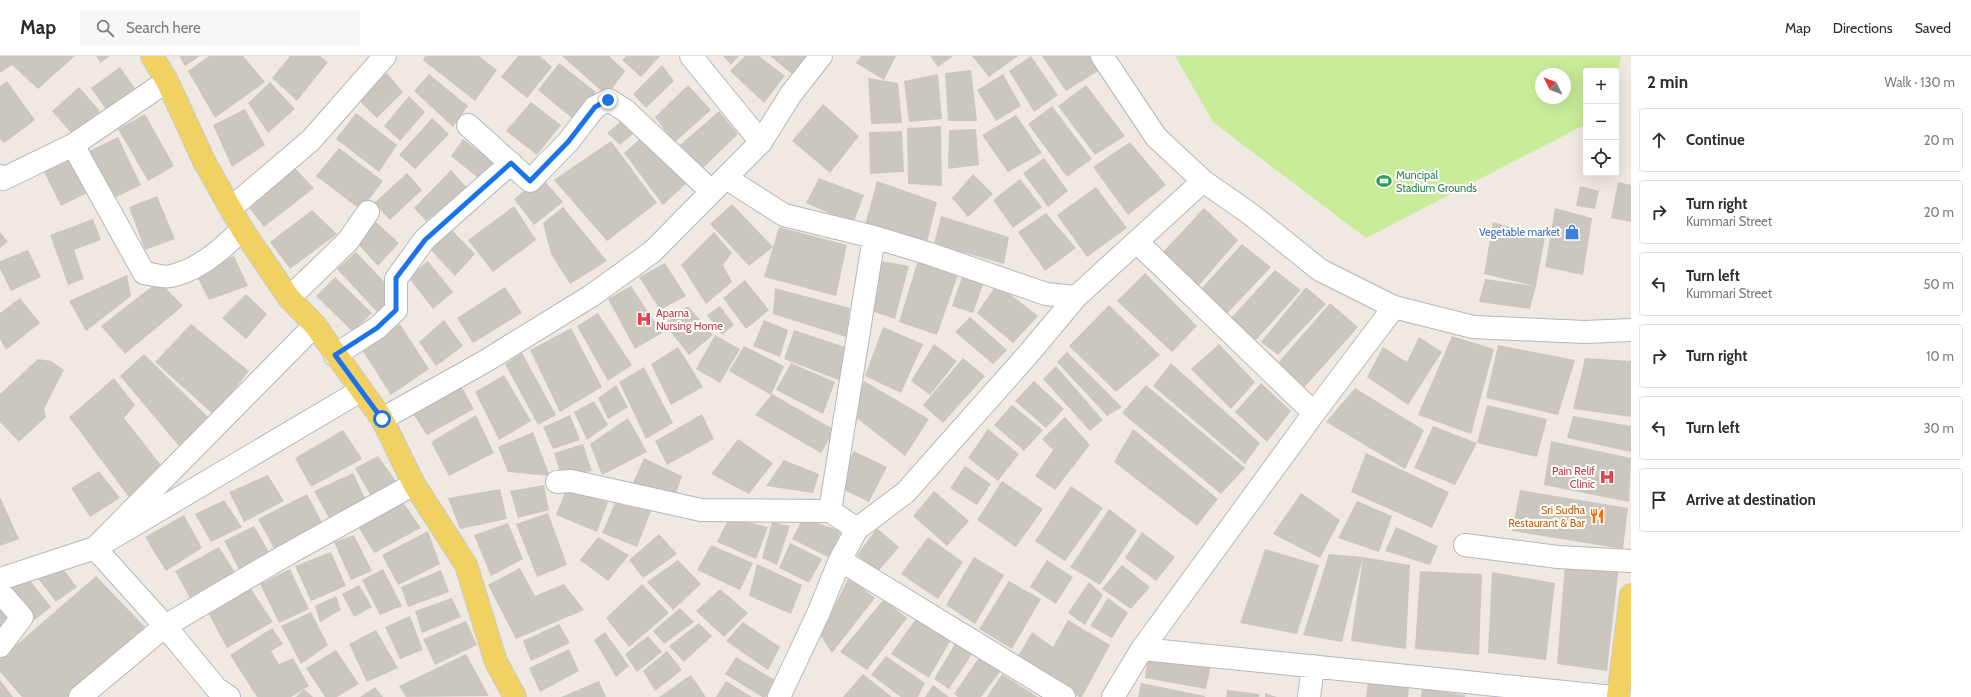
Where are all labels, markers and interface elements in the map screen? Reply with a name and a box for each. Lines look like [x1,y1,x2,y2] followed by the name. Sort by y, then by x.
[80,10,360,46] search box
[20,16,56,39] text: Map
[94,17,116,39] icon: search
[126,19,201,37] text: Search here
[1785,19,1811,37] text: Map
[1833,19,1893,37] text: Directions
[1915,19,1951,37] text: Saved
[1535,68,1571,104] north arrow
[1583,68,1619,176] map controls
[1583,68,1619,104] button: +
[1647,72,1688,92] text: 2 min
[1884,74,1955,90] text: Walk · 130 m
[599,91,617,109] route end
[1583,104,1619,140] button: −
[1648,129,1670,151] icon: ahead
[1686,131,1745,149] text: Continue
[1924,132,1954,148] text: 20 m
[1583,140,1619,176] button: locate
[1396,168,1477,195] place label: Muncipal Stadium Grounds
[1375,172,1393,190] sports icon: Muncipal Stadium Grounds
[1686,195,1747,213] text: Turn right
[1648,201,1670,223] icon: right
[1924,204,1954,220] text: 20 m
[1686,213,1772,229] text: Kummari Street
[1563,223,1581,241] shop icon: Vegetable market
[1479,225,1560,239] place label: Vegetable market
[1686,267,1740,285] text: Turn left
[1648,273,1670,295] icon: left
[1924,276,1954,292] text: 50 m
[1686,285,1772,301] text: Kummari Street
[656,306,723,333] place label: Aparna Nursing Home
[635,310,653,328] hospital icon: Aparna Nursing Home
[1648,345,1670,367] icon: right
[1686,347,1747,365] text: Turn right
[1926,348,1954,364] text: 10 m
[373,410,391,428] route start
[1648,417,1670,439] icon: left
[1686,419,1740,437] text: Turn left
[1924,420,1954,436] text: 30 m
[1552,464,1595,491] place label: Pain Relif Clinic
[1598,468,1616,486] hospital icon: Pain Relif Clinic
[1648,489,1670,511] icon: arrive
[1686,491,1816,509] text: Arrive at destination
[1508,503,1586,530] place label: Sri Sudha Restaurant & Bar
[1588,507,1606,525] restaurant icon: Sri Sudha Restaurant & Bar

